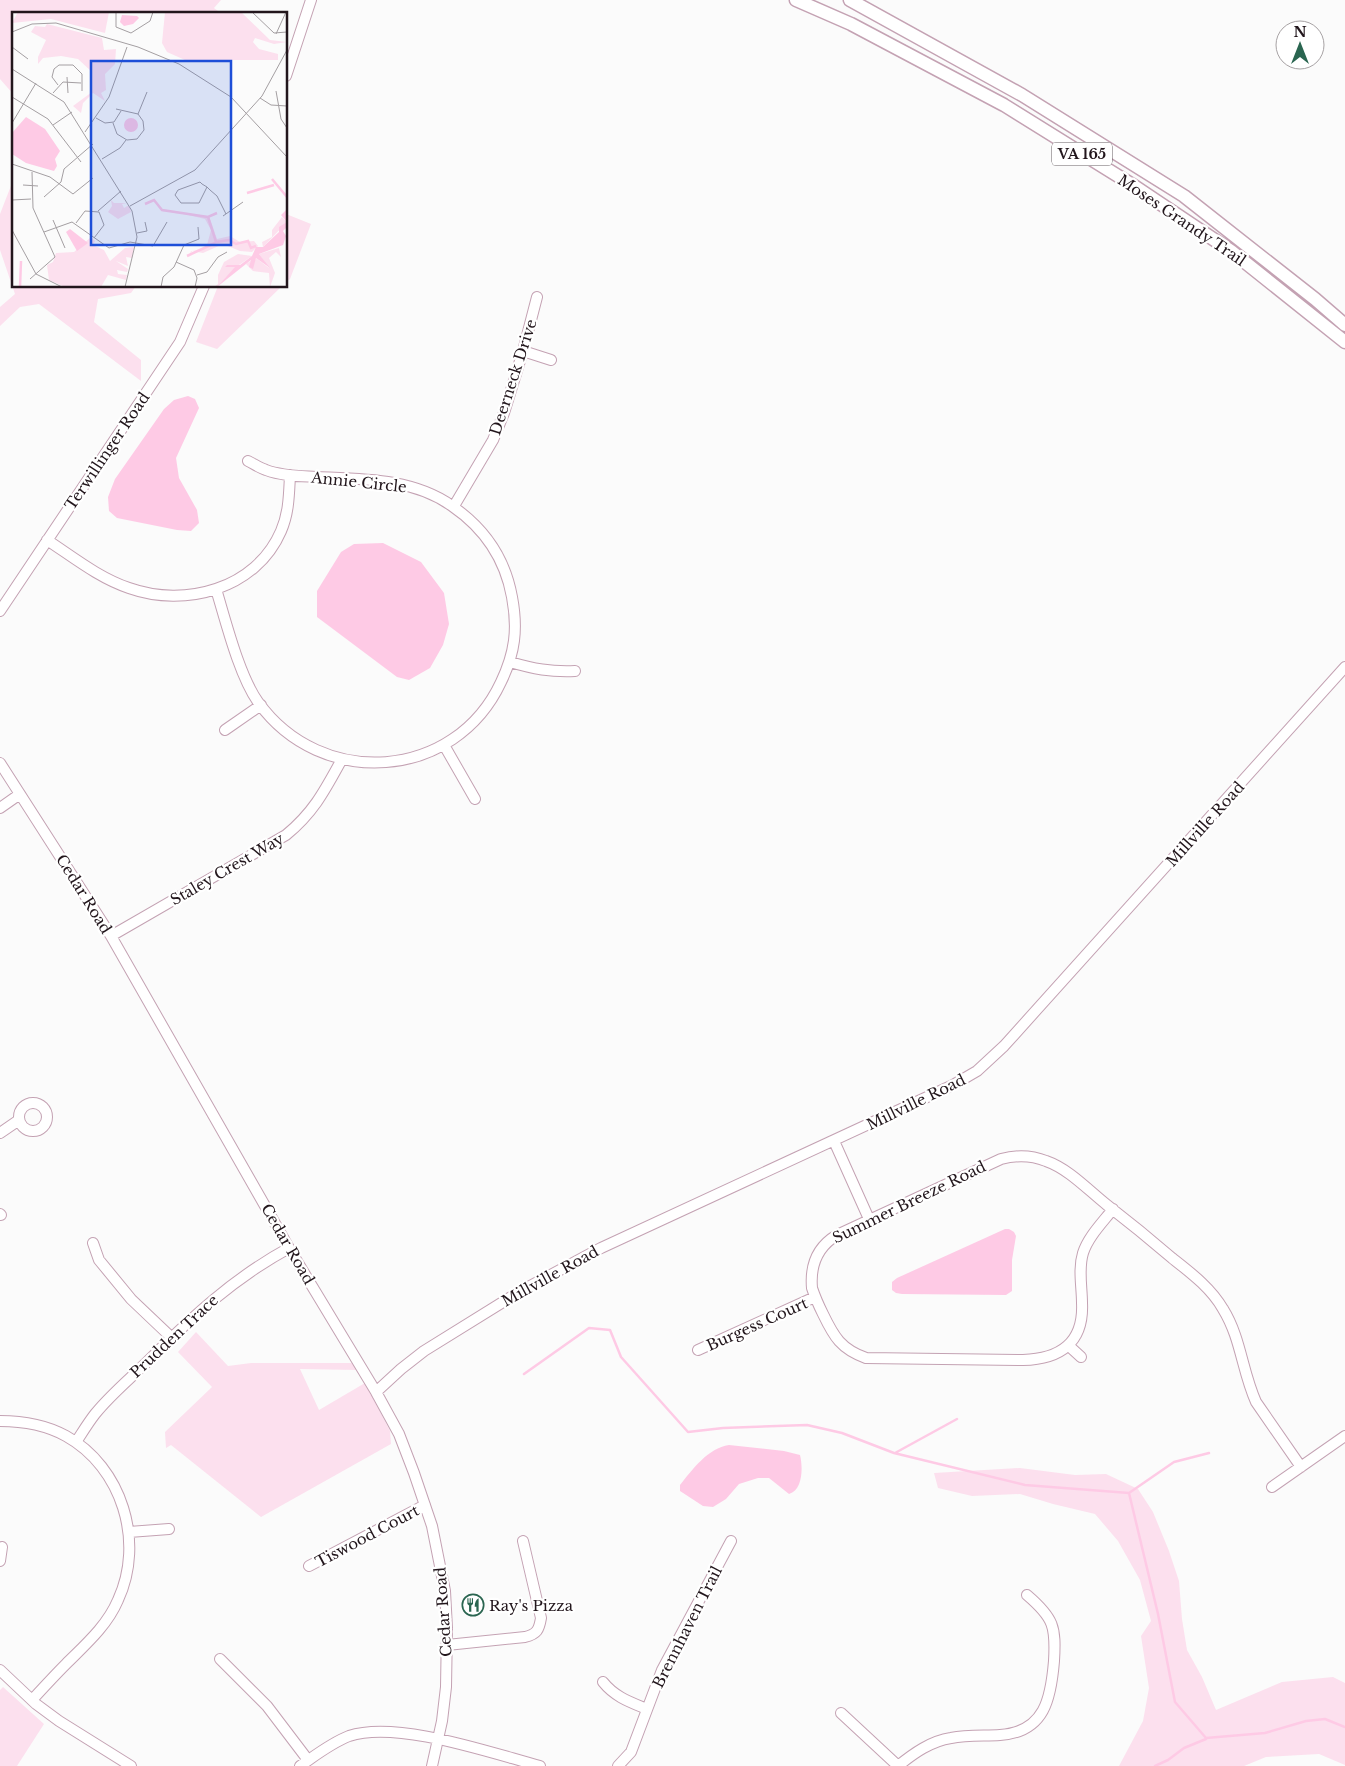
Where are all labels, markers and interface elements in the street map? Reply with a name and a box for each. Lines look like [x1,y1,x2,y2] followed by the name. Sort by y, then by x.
[12,12,288,288] inset map
[1275,20,1325,70] north arrow
[1293,23,1307,41] text: N
[1052,142,1112,166] road number: VA 165
[1114,170,1250,270] street label: Moses Grandy Trail
[485,317,541,437] street label: Deerneck Drive
[61,389,153,513] street label: Terwillinger Road
[309,467,408,496] street label: Annie Circle
[1162,778,1248,870] street label: Millville Road
[167,829,288,909] street label: Staley Crest Way
[52,851,116,937] street label: Cedar Road
[863,1070,969,1134] street label: Millville Road
[829,1157,989,1247] street label: Summer Breeze Road
[257,1200,319,1288] street label: Cedar Road
[498,1242,602,1310] street label: Millville Road
[126,1290,222,1382] street label: Prudden Trace
[703,1293,811,1355] street label: Burgess Court
[312,1501,422,1571] street label: Tiswood Court
[648,1563,726,1691] street label: Brennhaven Trail
[430,1566,456,1658] street label: Cedar Road
[461,1593,485,1617] restaurant icon: Ray's Pizza
[489,1596,574,1615] place label: Ray's Pizza

